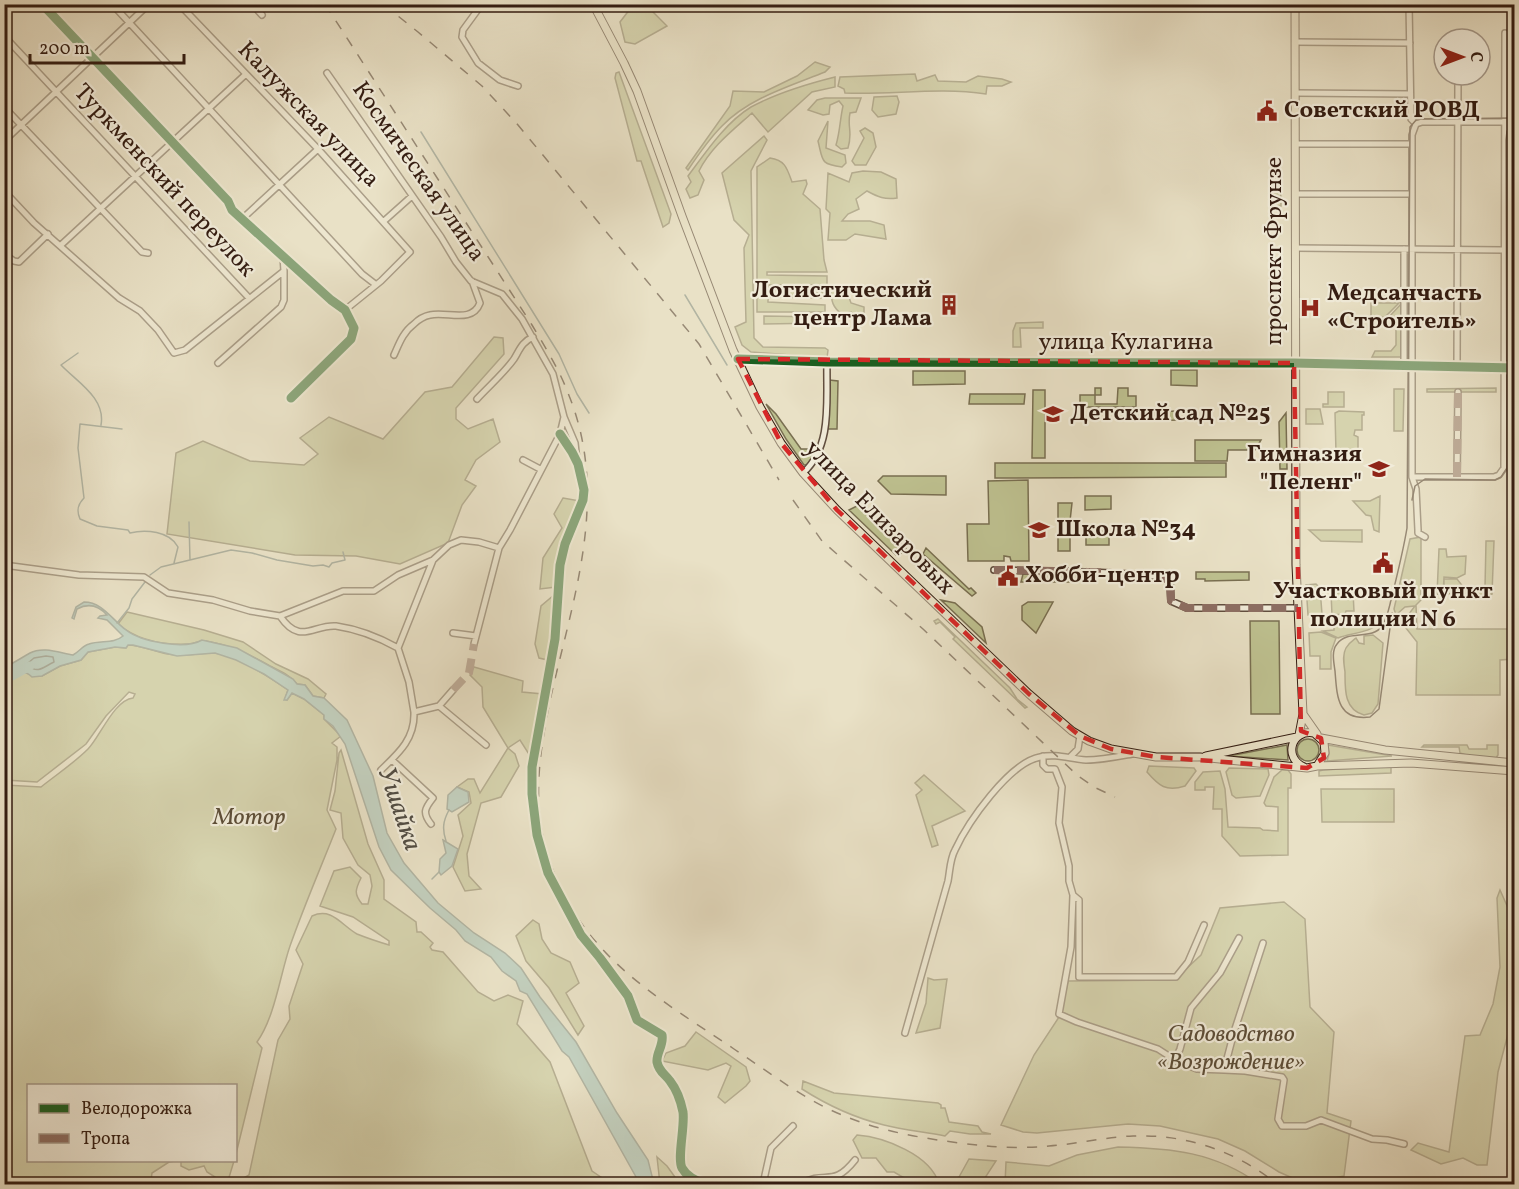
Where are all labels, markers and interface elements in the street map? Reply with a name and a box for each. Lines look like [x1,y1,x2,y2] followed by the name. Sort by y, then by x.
[30,27,184,65] scale bar
[1432,27,1492,87] north arrow
[229,34,387,196] street label: Калужская улица
[39,37,90,62] text: 200 m
[1464,52,1486,62] text: С
[343,75,493,269] street label: Космическая улица
[65,77,263,285] street label: Туркменский переулок
[1284,94,1480,128] place label: Советский РОВД
[1255,99,1279,123] public building icon: Советский РОВД
[1258,157,1292,345] street label: проспект Фрунзе
[752,274,932,336] place label: Логистический центр Лама
[1327,277,1482,339] place label: Медсанчасть «Строитель»
[937,293,961,317] building icon: Логистический центр Лама
[1298,296,1322,320] hospital icon: Медсанчасть «Строитель»
[1038,326,1214,360] street label: улица Кулагина
[1070,397,1271,431] place label: Детский сад №25
[1041,402,1065,426] school or university icon: Детский сад №25
[796,433,962,603] street label: улица Елизаровых
[1247,438,1362,500] place label: Гимназия "Пеленг"
[1367,457,1391,481] school or university icon: Гимназия "Пеленг"
[1056,513,1196,547] place label: Школа №34
[1027,518,1051,542] school or university icon: Школа №34
[1371,551,1395,575] public building icon: Участковый пункт полиции N 6
[1025,559,1180,593] place label: Хобби-центр
[996,564,1020,588] public building icon: Хобби-центр
[1273,575,1493,637] place label: Участковый пункт полиции N 6
[368,762,430,856] water label: Ушайка
[212,801,285,835] park label: Мотор
[1157,1018,1305,1080] park label: Садоводство «Возрождение»
[27,1084,237,1162] legend
[81,1097,192,1122] text: Велодорожка
[81,1127,130,1152] text: Тропа

